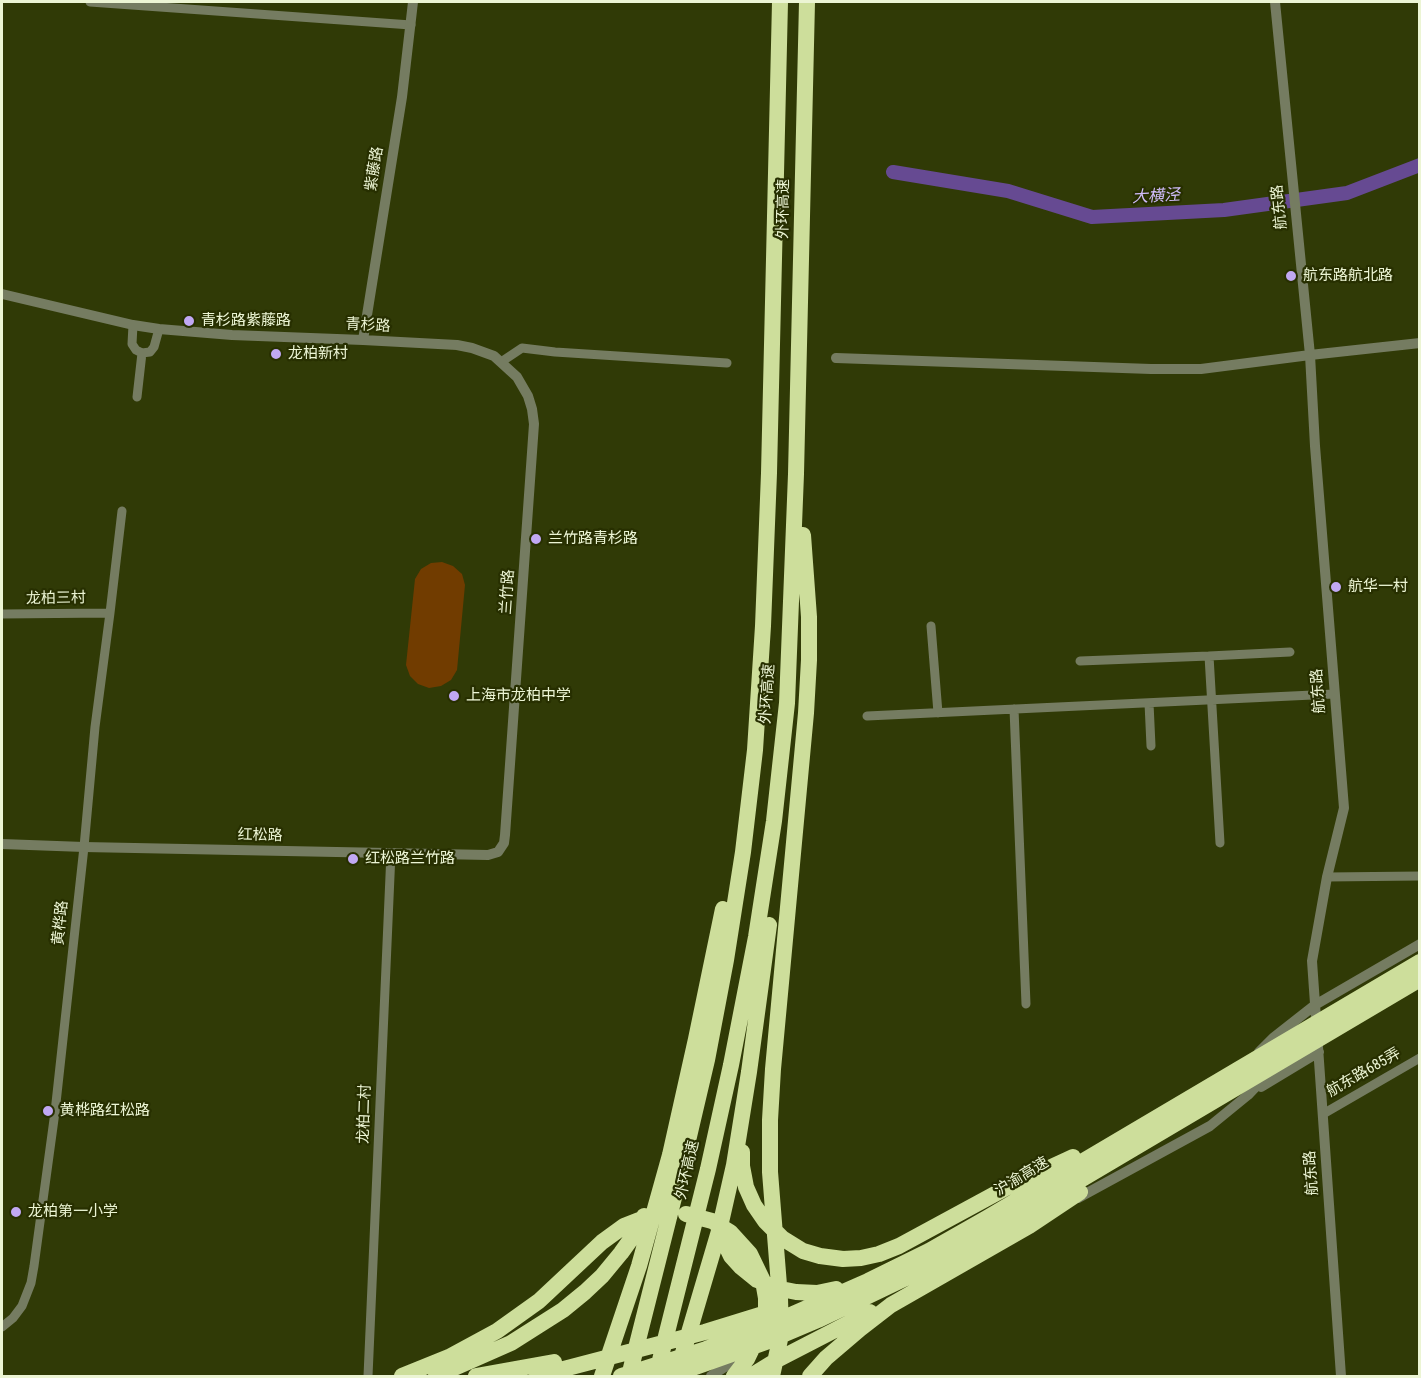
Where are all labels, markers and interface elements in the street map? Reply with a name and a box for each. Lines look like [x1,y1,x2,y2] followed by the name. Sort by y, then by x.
[363,145,387,193] street label: 紫藤路
[774,179,794,239] street label: 外环高速
[1269,184,1291,230] street label: 航东路
[1132,186,1180,208] water label: 大横泾
[1303,267,1393,285] place label: 航东路航北路
[1284,269,1298,283] marker: 航东路航北路
[201,312,291,330] place label: 青杉路紫藤路
[182,314,196,328] marker: 青杉路紫藤路
[345,316,391,336] street label: 青杉路
[288,345,348,363] place label: 龙柏新村
[269,347,283,361] marker: 龙柏新村
[548,530,638,548] place label: 兰竹路青杉路
[529,532,543,546] marker: 兰竹路青杉路
[497,569,519,615] street label: 兰竹路
[1348,578,1408,596] place label: 航华一村
[1329,580,1343,594] marker: 航华一村
[26,589,86,609] street label: 龙柏三村
[757,663,779,725] street label: 外环高速
[1308,668,1330,714] street label: 航东路
[466,687,571,705] place label: 上海市龙柏中学
[447,689,461,703] marker: 上海市龙柏中学
[237,827,283,845] street label: 红松路
[365,850,455,868] place label: 红松路兰竹路
[346,852,360,866] marker: 红松路兰竹路
[50,900,72,946] street label: 黄桦路
[1324,1045,1404,1101] street label: 航东路685弄
[355,1084,375,1144] street label: 龙柏二村
[60,1102,150,1120] place label: 黄桦路红松路
[41,1104,55,1118] marker: 黄桦路红松路
[672,1139,704,1201] street label: 外环高速
[1301,1150,1323,1196] street label: 航东路
[992,1154,1052,1200] street label: 沪渝高速
[28,1203,118,1221] place label: 龙柏第一小学
[9,1205,23,1219] marker: 龙柏第一小学

